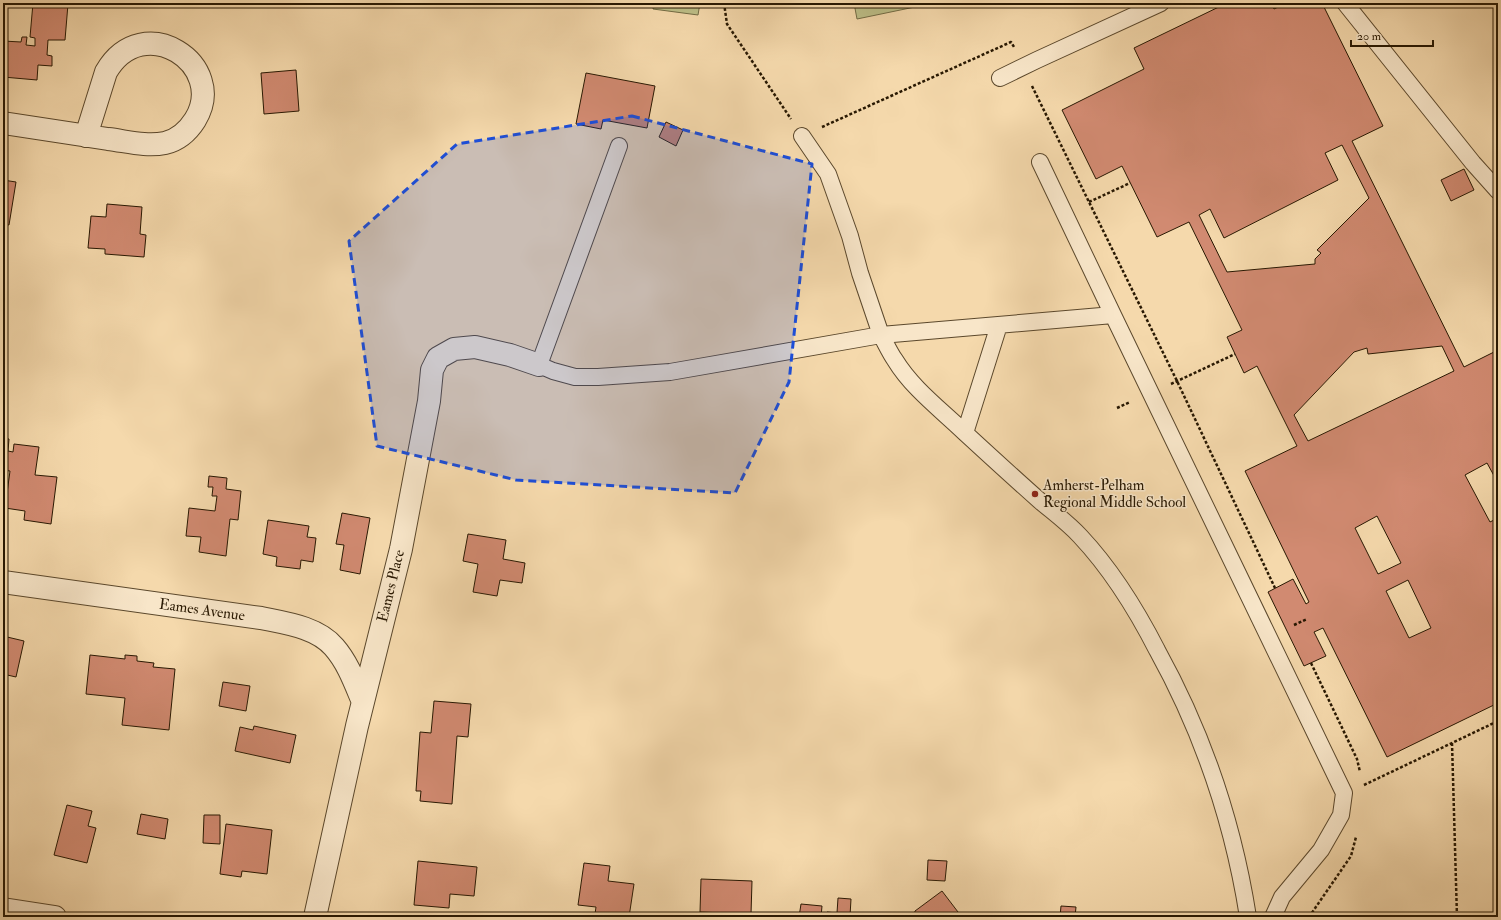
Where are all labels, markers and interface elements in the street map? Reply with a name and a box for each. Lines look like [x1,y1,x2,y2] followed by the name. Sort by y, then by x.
[1351,22,1433,48] scale bar
[1357,29,1382,44] text: 20 m
[1042,476,1186,512] place label: Amherst-Pelham Regional Middle School
[1030,489,1040,499] marker: Amherst-Pelham Regional Middle School
[373,548,409,624] street label: Eames Place
[158,595,246,625] street label: Eames Avenue

